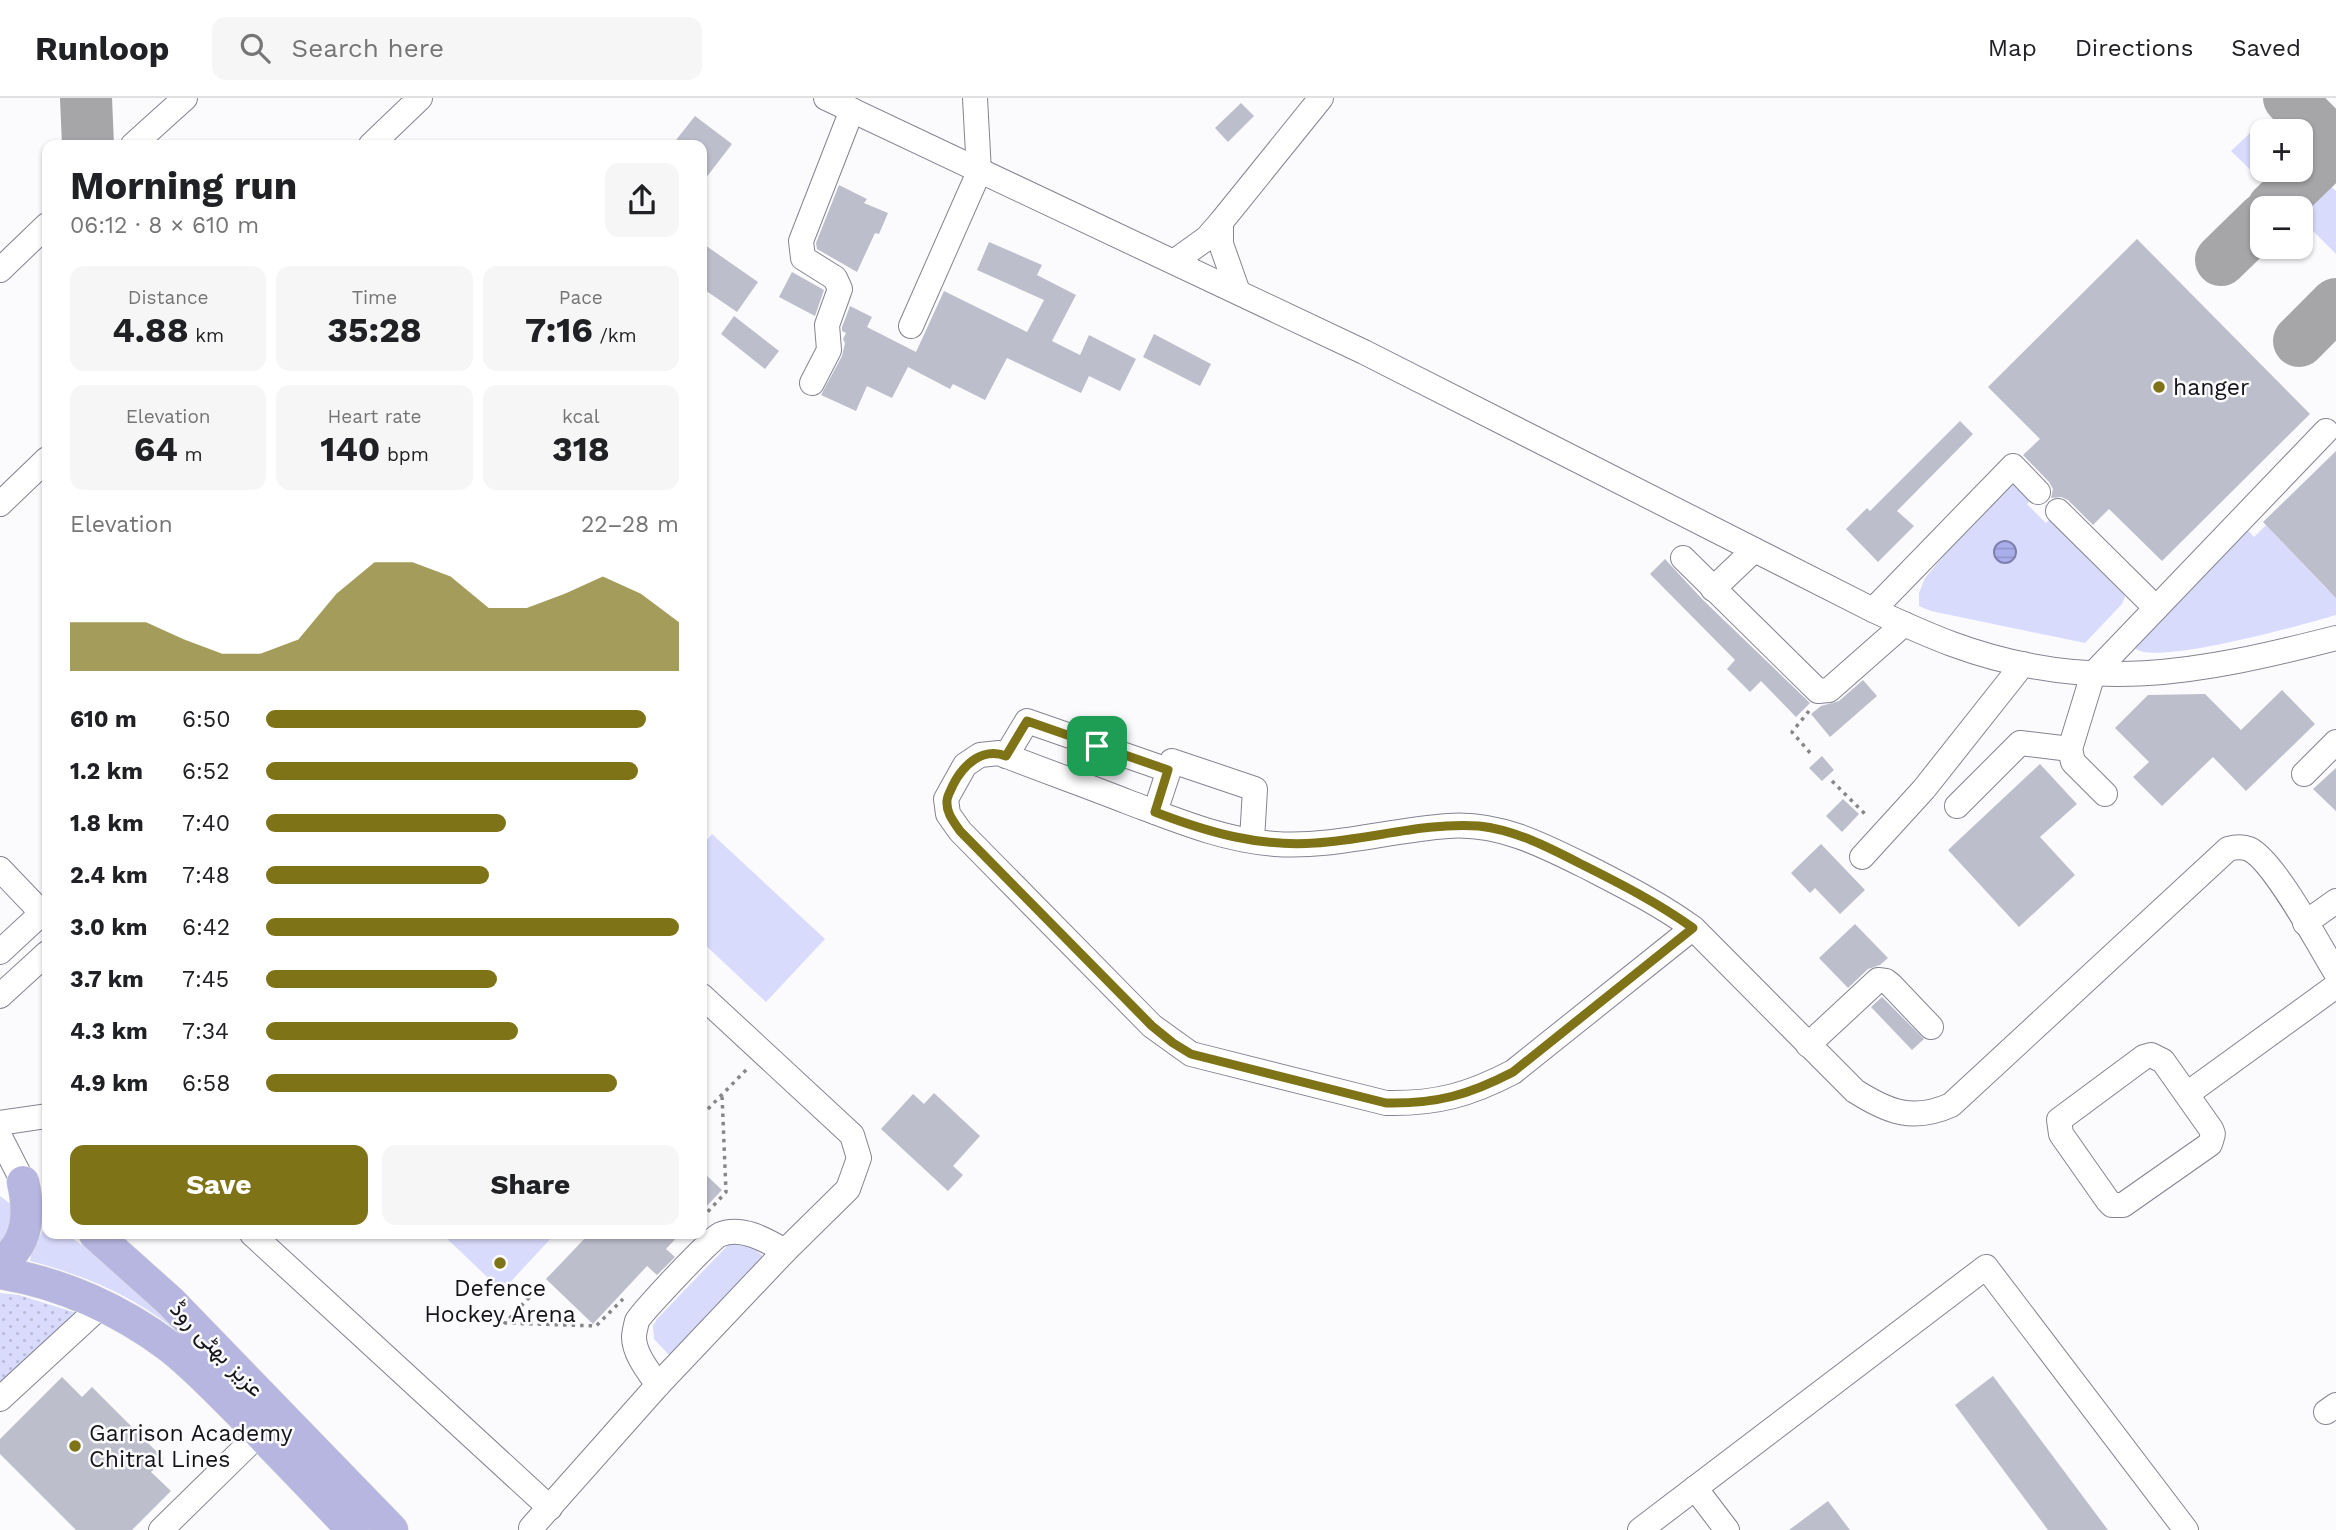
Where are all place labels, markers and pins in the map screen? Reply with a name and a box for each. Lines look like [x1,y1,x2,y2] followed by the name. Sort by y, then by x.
[2173,374,2249,401] place label: hanger
[2151,379,2167,395] marker: hanger
[1067,716,1127,776] pin
[492,1255,508,1271] marker: Defence Hockey Arena
[424,1275,576,1328] place label: Defence Hockey Arena
[89,1420,293,1473] place label: Garrison Academy Chitral Lines
[67,1438,83,1454] marker: Garrison Academy Chitral Lines

